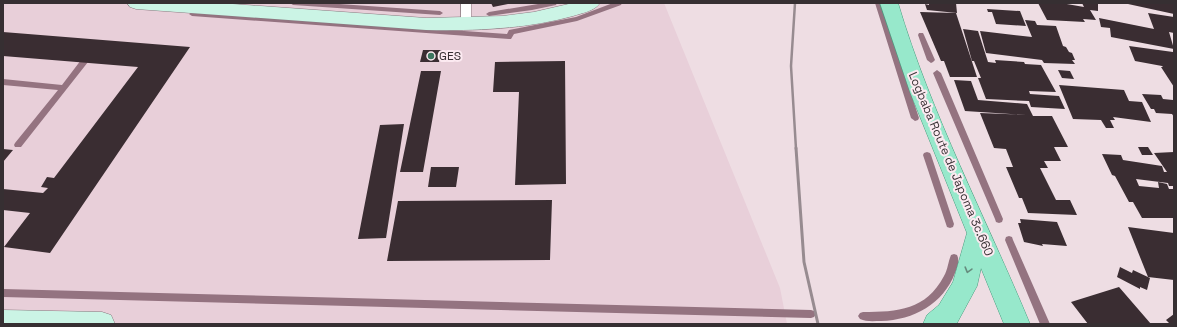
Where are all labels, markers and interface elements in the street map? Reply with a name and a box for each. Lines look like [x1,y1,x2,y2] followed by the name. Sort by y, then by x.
[439,48,461,64] place label: GES
[426,51,436,61] marker: GES
[905,69,997,259] street label: Logbaba Route de Japoma 3c.660
[964,266,973,273] one-way arrow

